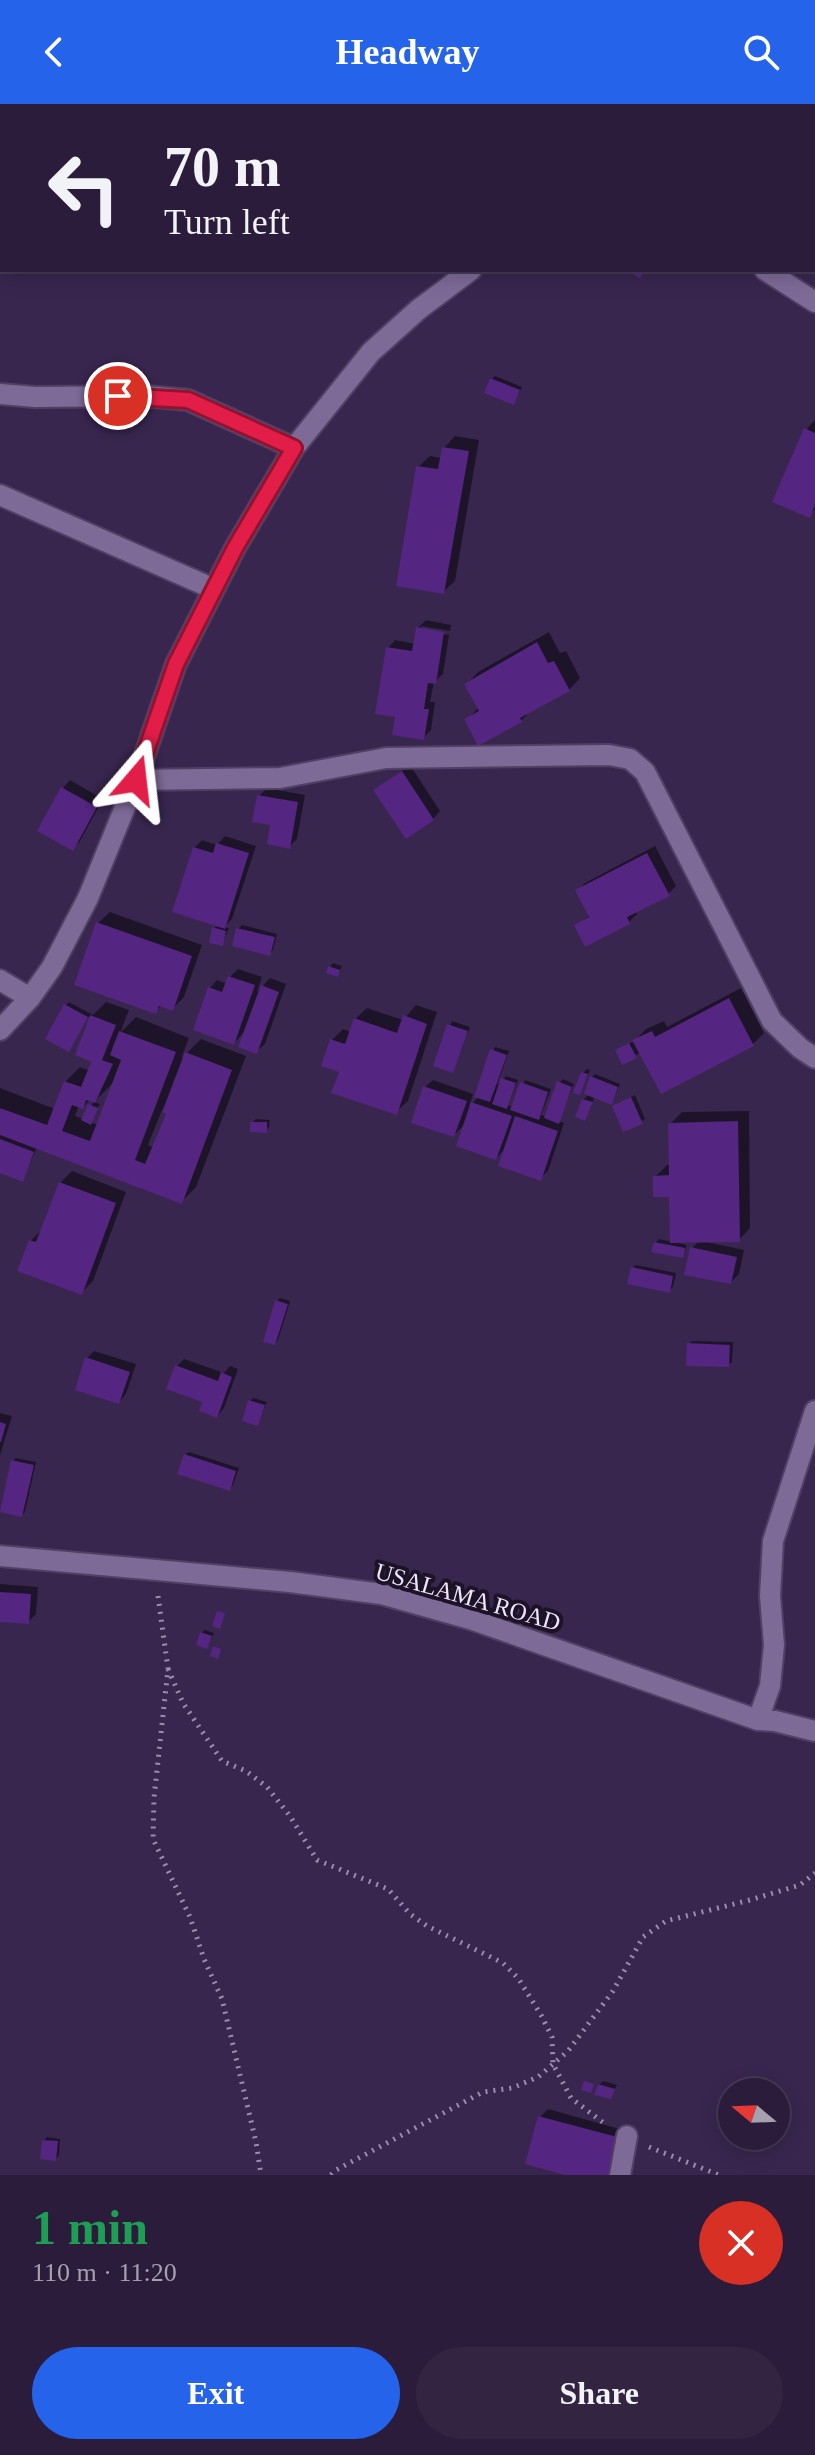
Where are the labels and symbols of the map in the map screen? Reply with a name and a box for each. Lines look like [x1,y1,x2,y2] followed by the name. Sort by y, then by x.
[84,362,152,430] pin
[94,738,178,822] position arrow
[372,1558,564,1636] street label: USALAMA ROAD
[718,2078,790,2150] north arrow

